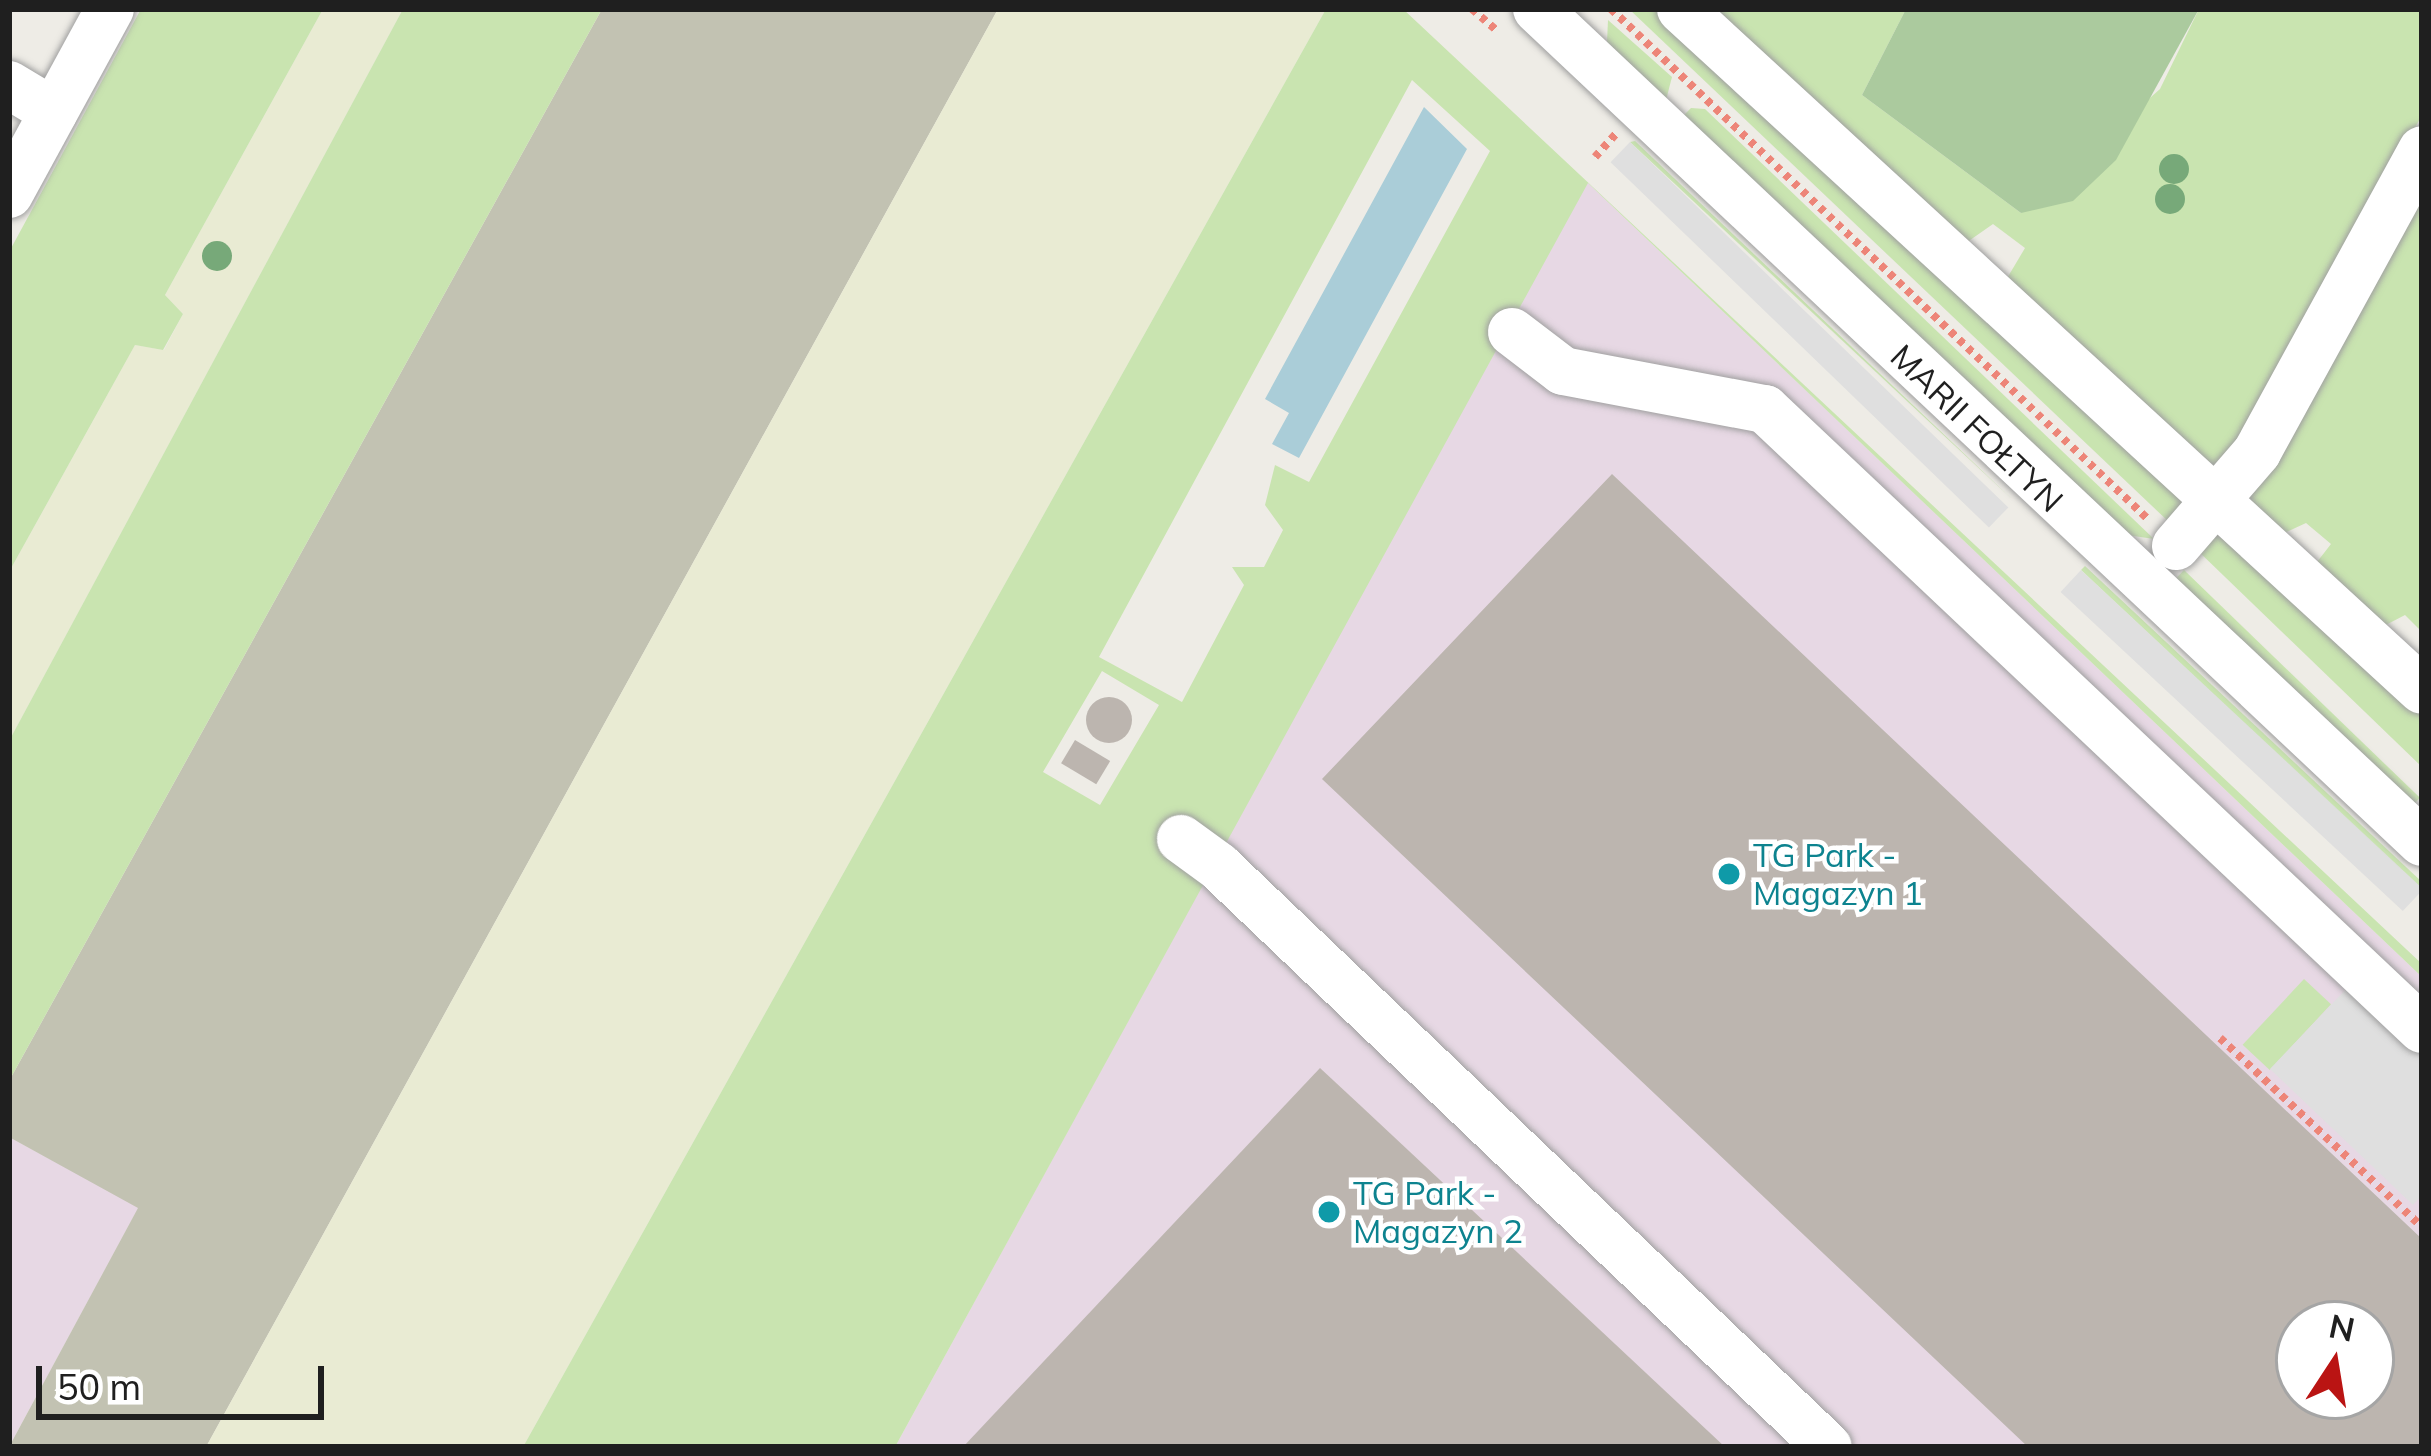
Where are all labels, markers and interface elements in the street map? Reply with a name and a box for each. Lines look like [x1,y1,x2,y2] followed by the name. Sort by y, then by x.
[1883,336,2071,520] street label: MARII FOŁTYN
[1753,835,1923,913] place label: TG Park - Magazyn 1
[1716,861,1742,887] marker: TG Park - Magazyn 1
[1353,1173,1523,1251] place label: TG Park - Magazyn 2
[1316,1199,1342,1225] marker: TG Park - Magazyn 2
[2275,1300,2395,1420] north arrow
[2326,1305,2358,1350] text: N
[42,1342,330,1416] scale bar
[57,1364,141,1409] text: 50 m

